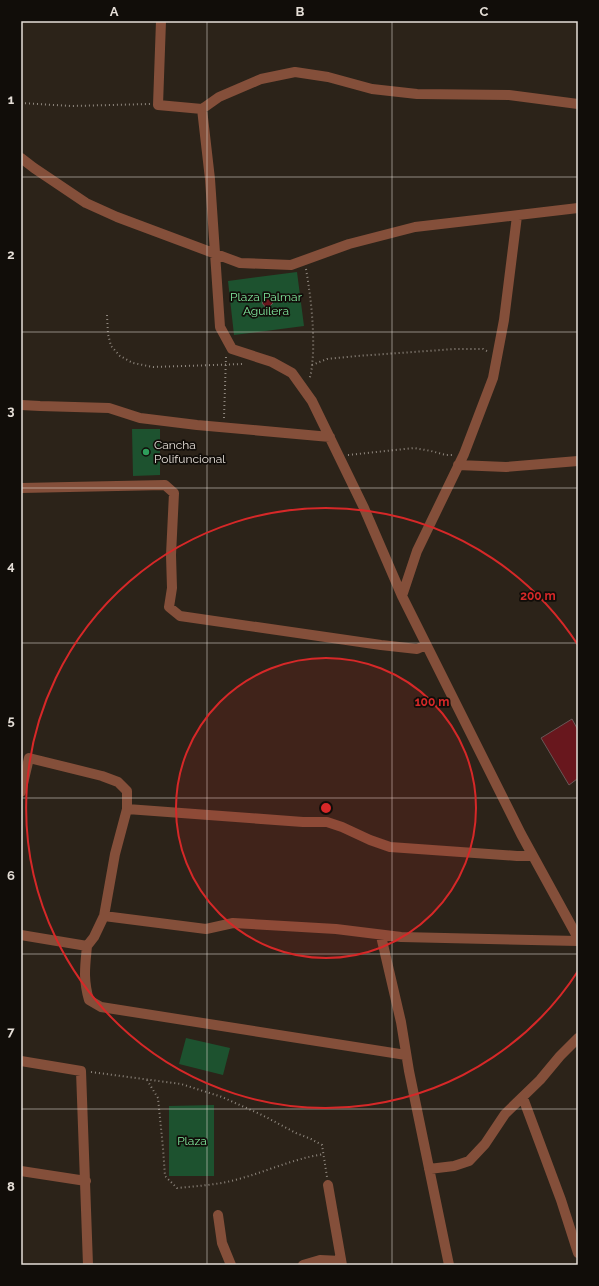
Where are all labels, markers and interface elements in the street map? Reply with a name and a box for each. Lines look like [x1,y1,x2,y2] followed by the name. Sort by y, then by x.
[110,4,119,19] text: A
[296,4,305,19] text: B
[480,4,489,19] text: C
[8,92,15,107] text: 1
[7,247,15,262] text: 2
[230,290,303,318] park label: Plaza Palmar Aguilera
[7,403,15,418] text: 3
[154,438,226,466] place label: Cancha Polifuncional
[141,447,151,457] marker: Cancha Polifuncional
[7,558,15,573] text: 4
[520,589,556,603] text: 200 m
[415,695,449,709] text: 100 m
[7,713,15,728] text: 5
[319,801,333,815] centre of rings
[7,868,15,883] text: 6
[7,1024,15,1039] text: 7
[177,1134,207,1148] park label: Plaza
[7,1179,15,1194] text: 8

